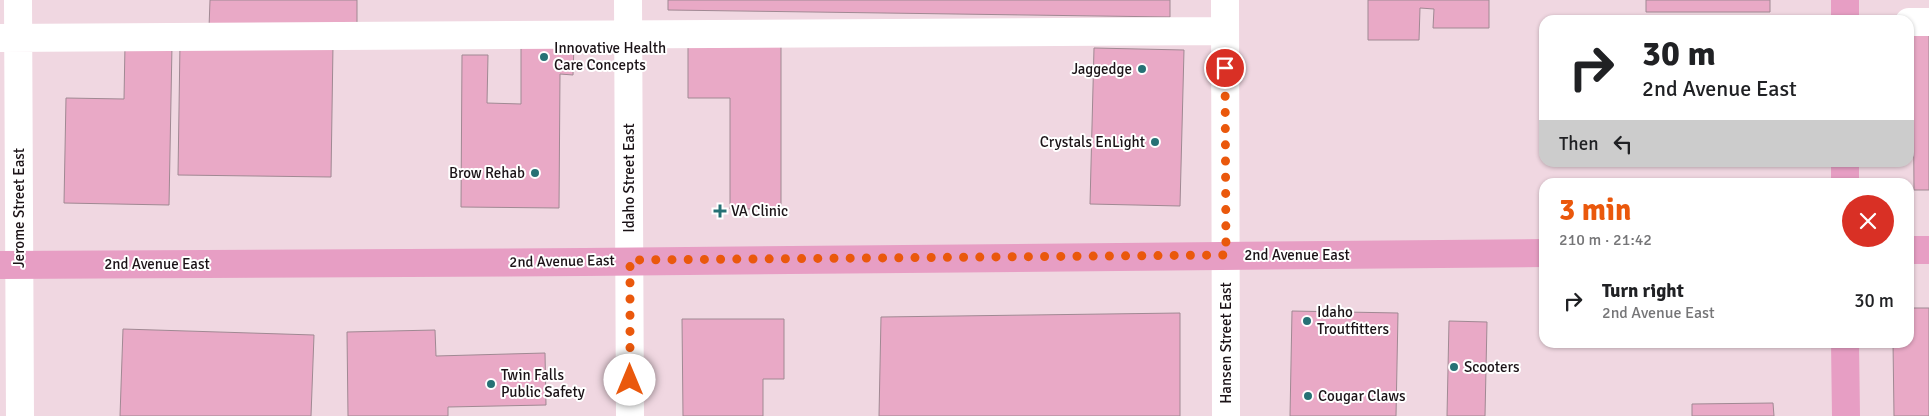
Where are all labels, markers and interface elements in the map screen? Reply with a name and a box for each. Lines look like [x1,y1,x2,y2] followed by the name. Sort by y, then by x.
[1642,32,1716,75] text: 30 m
[1559,35,1624,100] icon: right
[554,39,666,74] place label: Innovative Health Care Concepts
[1204,47,1246,89] pin
[538,51,550,63] marker: Innovative Health Care Concepts
[1211,54,1239,82] icon: arrive
[1071,60,1132,78] place label: Jaggedge
[1136,63,1148,75] marker: Jaggedge
[1642,75,1797,102] text: 2nd Avenue East
[620,123,638,233] street label: Idaho Street East
[1609,130,1637,158] icon: left
[1559,132,1599,156] text: Then
[1040,133,1145,151] place label: Crystals EnLight
[1149,136,1161,148] marker: Crystals EnLight
[10,148,28,268] street label: Jerome Street East
[449,164,525,182] place label: Brow Rehab
[529,167,541,179] marker: Brow Rehab
[1559,192,1631,229] text: 3 min
[1842,195,1894,247] button: close
[731,202,788,220] place label: VA Clinic
[713,204,727,218] marker: VA Clinic
[1559,230,1652,250] text: 210 m · 21:42
[1244,246,1350,264] street label: 2nd Avenue East
[509,251,615,271] street label: 2nd Avenue East
[104,255,210,273] street label: 2nd Avenue East
[1602,279,1684,303] text: Turn right
[1217,282,1235,404] street label: Hansen Street East
[1559,287,1587,315] icon: right
[1854,289,1894,313] text: 30 m
[1317,303,1389,338] place label: Idaho Troutfitters
[1602,303,1715,323] text: 2nd Avenue East
[1301,315,1313,327] marker: Idaho Troutfitters
[603,353,655,405] position arrow
[1464,358,1520,376] place label: Scooters
[1448,361,1460,373] marker: Scooters
[501,366,585,401] place label: Twin Falls Public Safety
[485,378,497,390] marker: Twin Falls Public Safety
[1318,387,1406,405] place label: Cougar Claws
[1302,390,1314,402] marker: Cougar Claws

